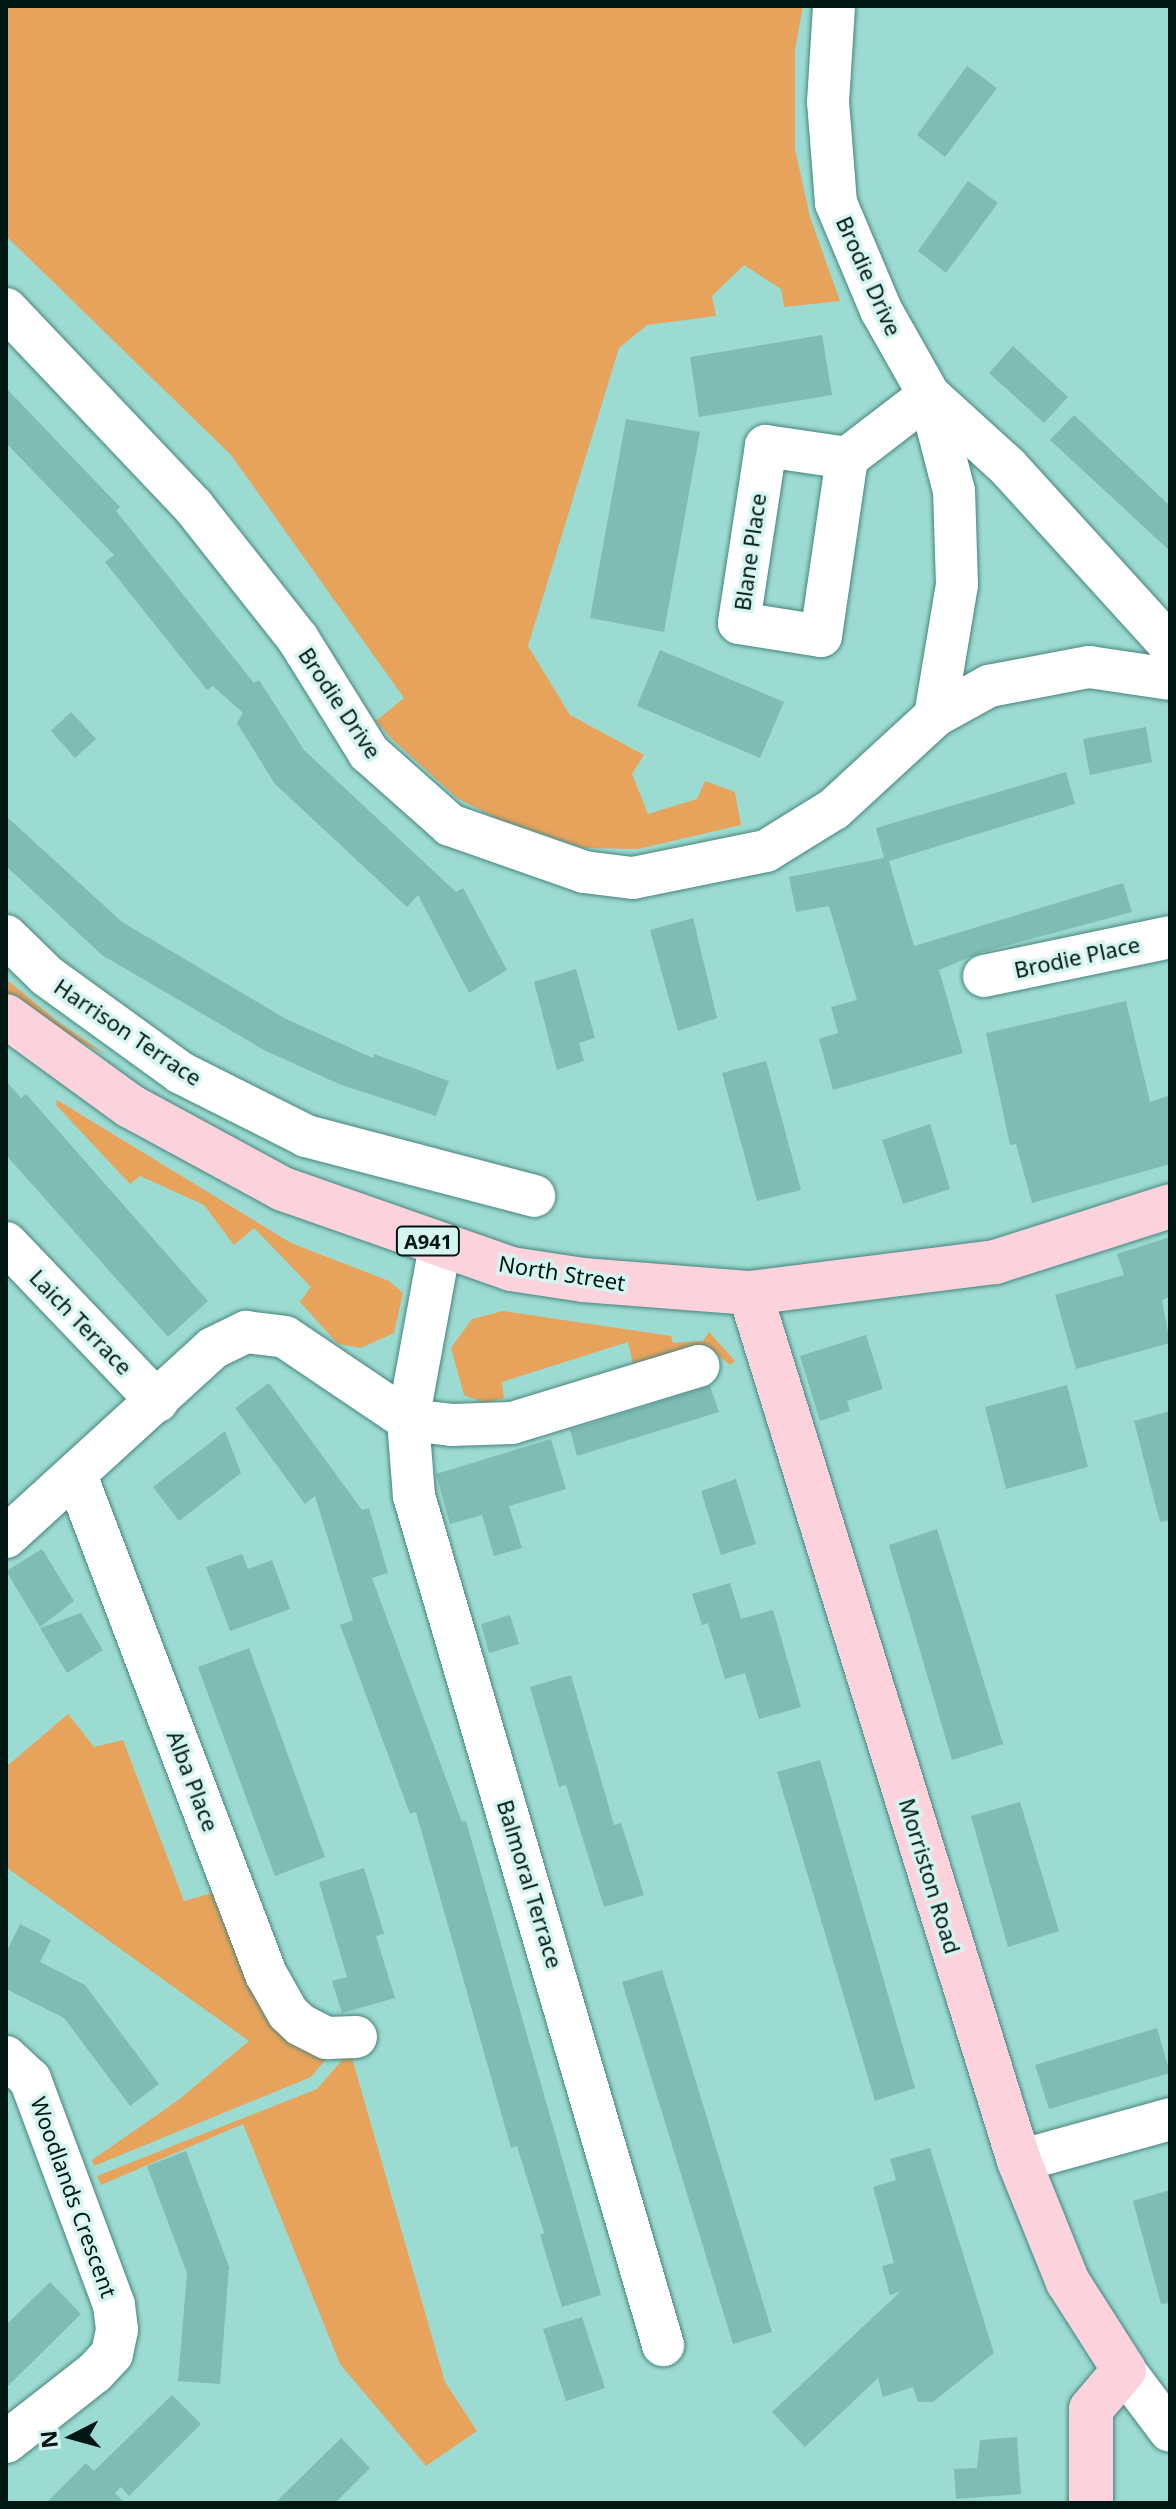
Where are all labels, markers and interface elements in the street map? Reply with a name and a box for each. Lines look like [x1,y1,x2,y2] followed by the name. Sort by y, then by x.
[831,212,907,340] street label: Brodie Drive
[729,492,771,612] street label: Blane Place
[293,643,387,763] street label: Brodie Drive
[1012,931,1142,983] street label: Brodie Place
[49,973,207,1091] street label: Harrison Terrace
[394,1225,462,1257] road number: A941
[497,1250,627,1296] street label: North Street
[24,1264,138,1380] street label: Laich Terrace
[162,1727,224,1835] street label: Alba Place
[894,1795,966,1957] street label: Morriston Road
[492,1797,568,1971] street label: Balmoral Terrace
[25,2093,123,2301] street label: Woodlands Crescent
[32,2397,112,2477] north arrow
[32,2429,64,2450] text: N

